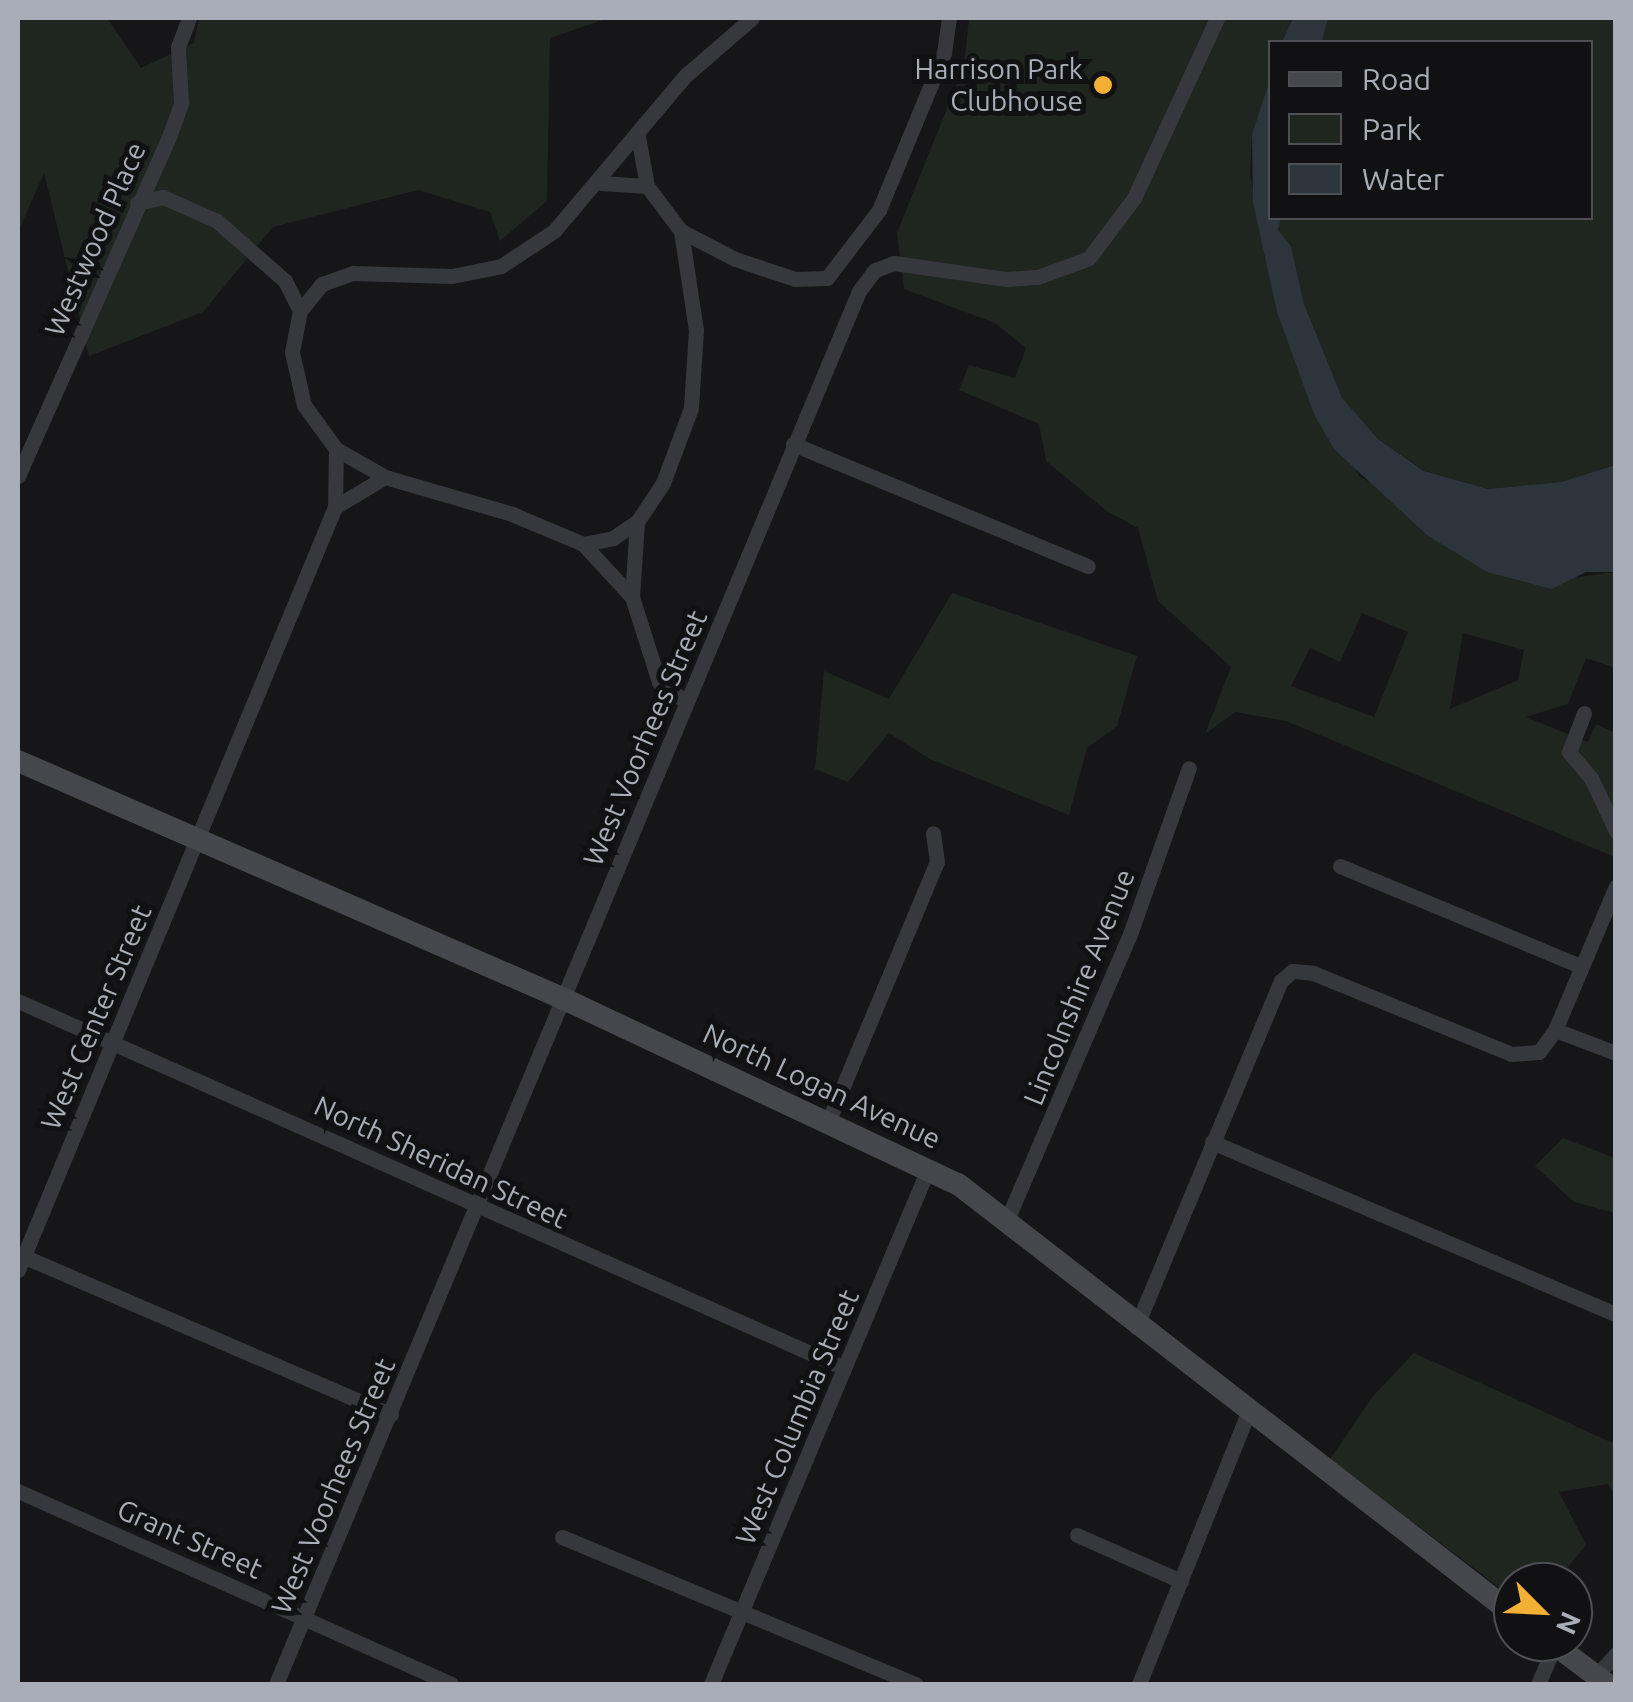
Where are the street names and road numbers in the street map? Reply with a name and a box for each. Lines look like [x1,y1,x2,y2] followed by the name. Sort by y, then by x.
[37,137,153,341] street label: Westwood Place
[576,605,714,871] street label: West Voorhees Street
[1016,864,1142,1110] street label: Lincolnshire Avenue
[34,900,158,1134] street label: West Center Street
[698,1016,946,1156] street label: North Logan Avenue
[309,1089,573,1235] street label: North Sheridan Street
[728,1284,866,1550] street label: West Columbia Street
[264,1353,402,1619] street label: West Voorhees Street
[112,1492,268,1586] street label: Grant Street

